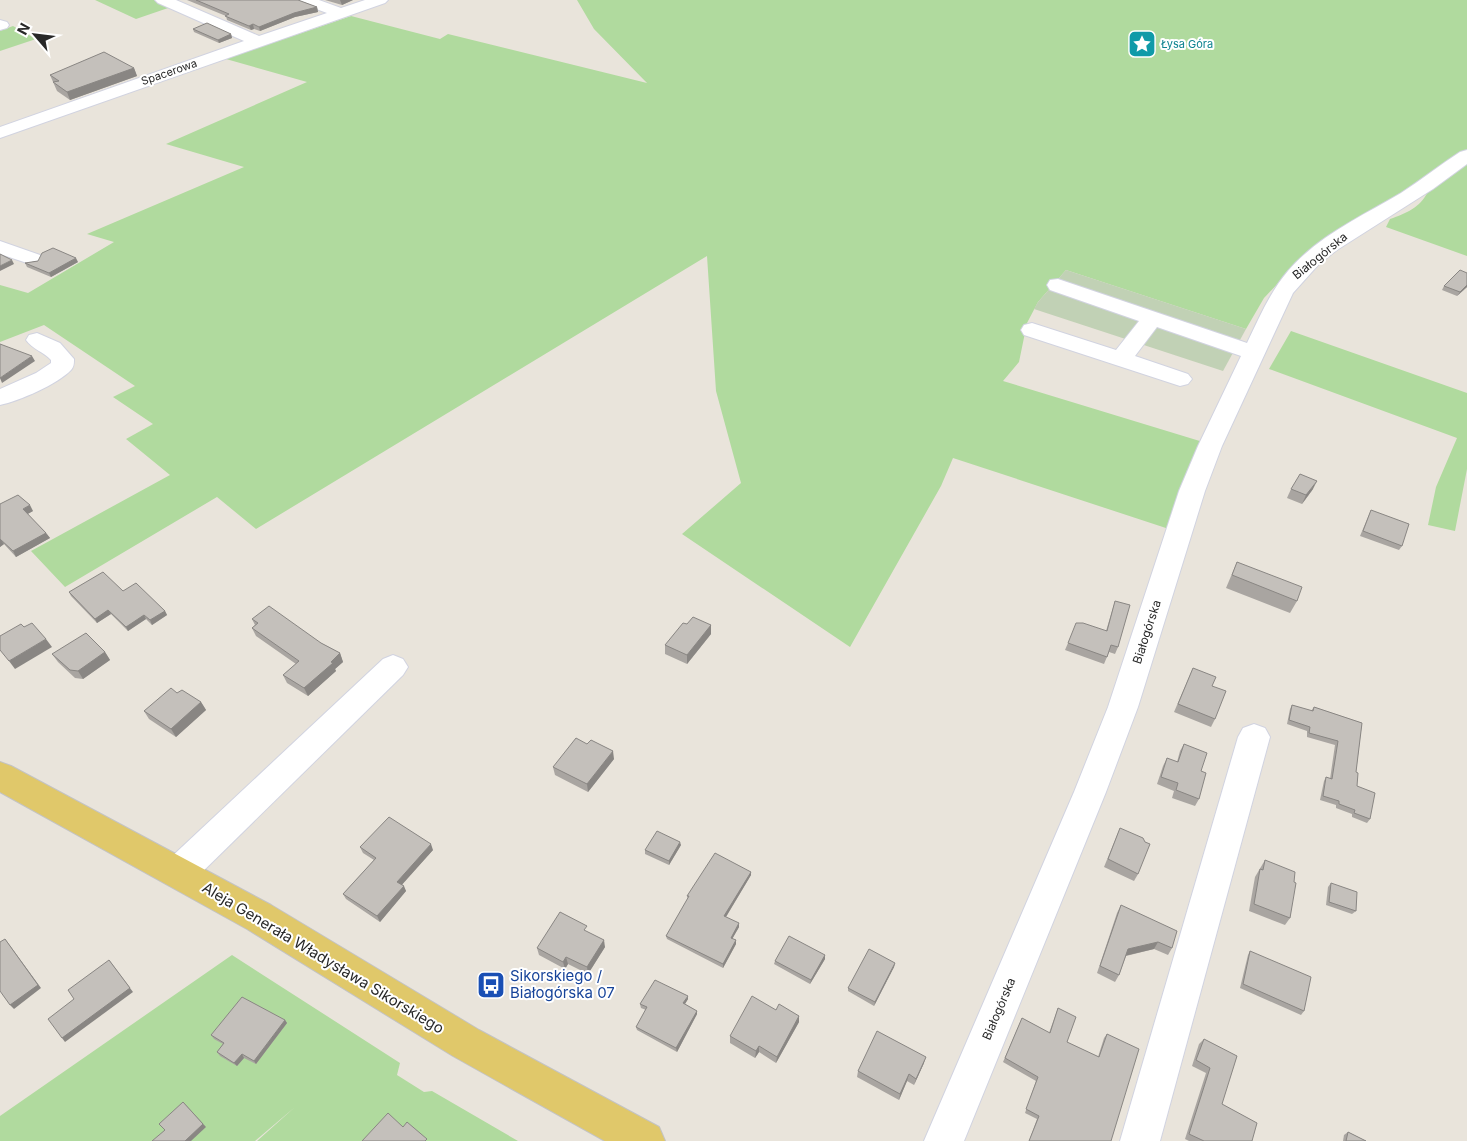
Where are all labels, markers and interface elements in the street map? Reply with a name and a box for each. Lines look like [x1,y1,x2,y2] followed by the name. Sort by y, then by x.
[10,10,60,60] north arrow
[13,20,33,37] text: N
[1127,29,1157,59] place icon: Łysa Góra
[1161,37,1213,51] place label: Łysa Góra
[139,56,199,88] street label: Spacerowa
[1289,229,1350,282] street label: Białogórska
[1129,598,1164,666] street label: Białogórska
[199,878,448,1038] street label: Aleja Generała Władysława Sikorskiego
[510,966,615,1002] place label: Sikorskiego / Białogórska 07
[476,970,506,1000] bus stop icon: Sikorskiego / Białogórska 07
[979,975,1018,1042] street label: Białogórska

